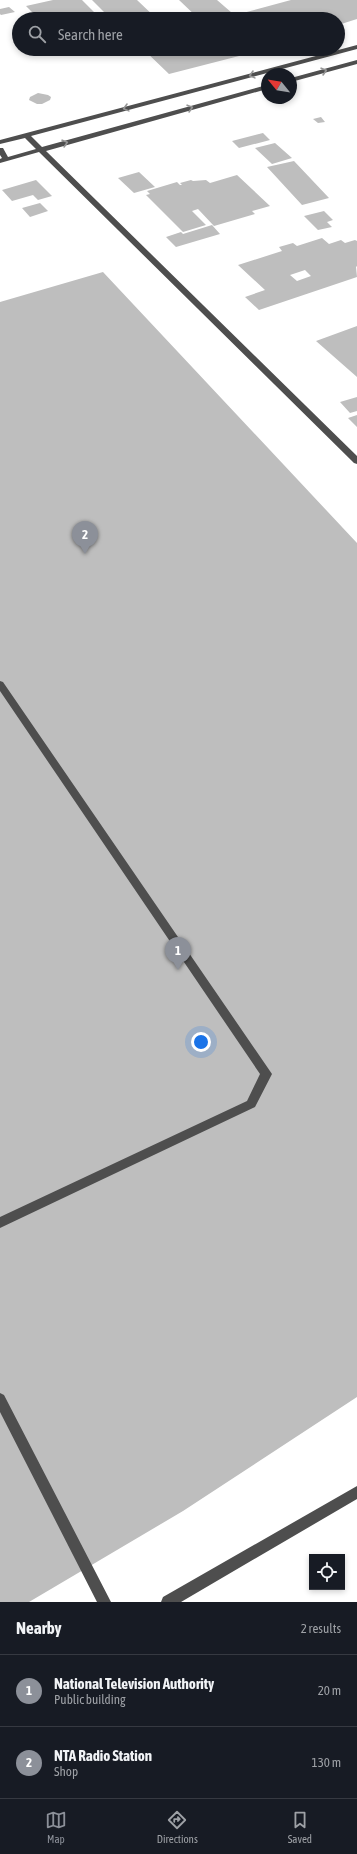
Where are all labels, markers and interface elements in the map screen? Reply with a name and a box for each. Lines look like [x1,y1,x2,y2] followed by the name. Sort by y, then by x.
[12,12,345,56] search box
[26,23,48,45] icon: search
[58,26,123,43] text: Search here
[320,67,327,76] one-way arrow
[261,68,297,104] north arrow
[248,70,255,78] one-way arrow
[123,103,130,112] one-way arrow
[186,104,193,113] one-way arrow
[61,139,68,148] one-way arrow
[72,521,98,554] pin: 2
[165,937,191,970] pin: 1
[191,1032,211,1052] your location
[309,1554,345,1590] map controls
[309,1554,345,1590] button: locate
[16,1618,62,1638] text: Nearby
[301,1621,341,1636] text: 2 results
[54,1675,214,1692] text: National Television Authority
[26,1683,32,1698] text: 1
[318,1683,341,1698] text: 20 m
[54,1692,126,1707] text: Public building
[54,1747,152,1764] text: NTA Radio Station
[26,1755,32,1770] text: 2
[312,1755,341,1770] text: 130 m
[54,1764,78,1779] text: Shop
[45,1809,67,1845] tab: Map
[157,1809,198,1845] tab: Directions
[288,1809,312,1845] tab: Saved

